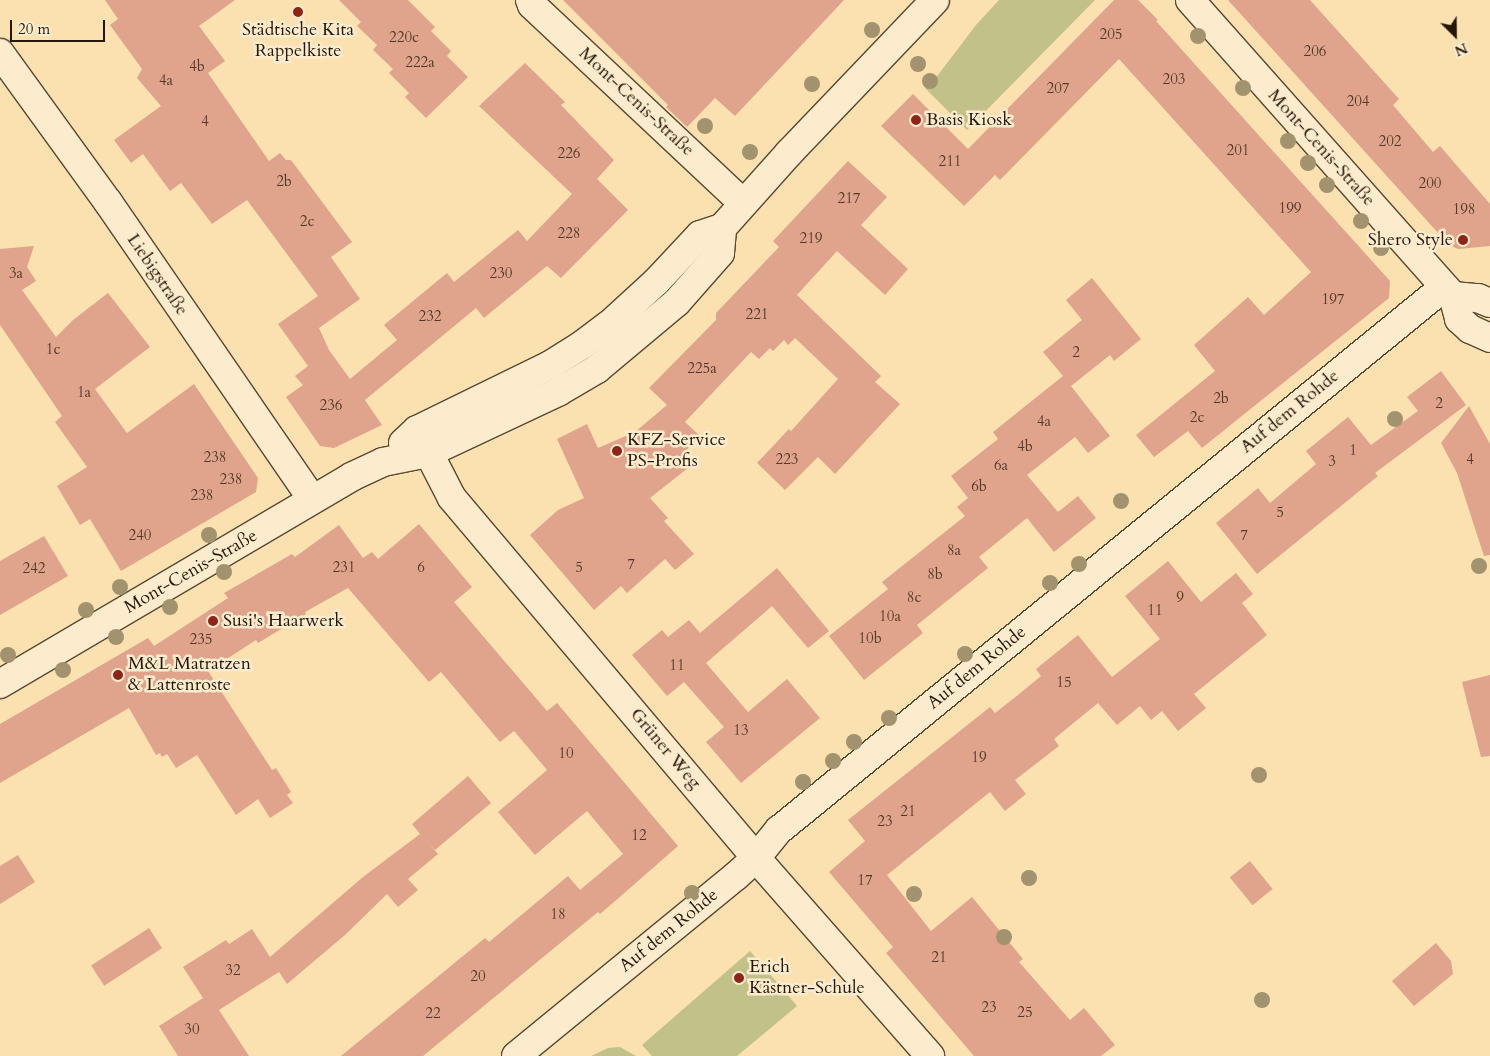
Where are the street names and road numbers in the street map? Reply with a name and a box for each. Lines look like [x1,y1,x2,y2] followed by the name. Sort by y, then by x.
[574,43,698,161] street label: Mont-Cenis-Straße
[1263,85,1379,211] street label: Mont-Cenis-Straße
[122,230,192,320] street label: Liebigstraße
[1236,366,1344,458] street label: Auf dem Rohde
[121,525,261,619] street label: Mont-Cenis-Straße
[923,622,1031,714] street label: Auf dem Rohde
[625,704,705,794] street label: Grüner Weg
[615,885,723,977] street label: Auf dem Rohde

